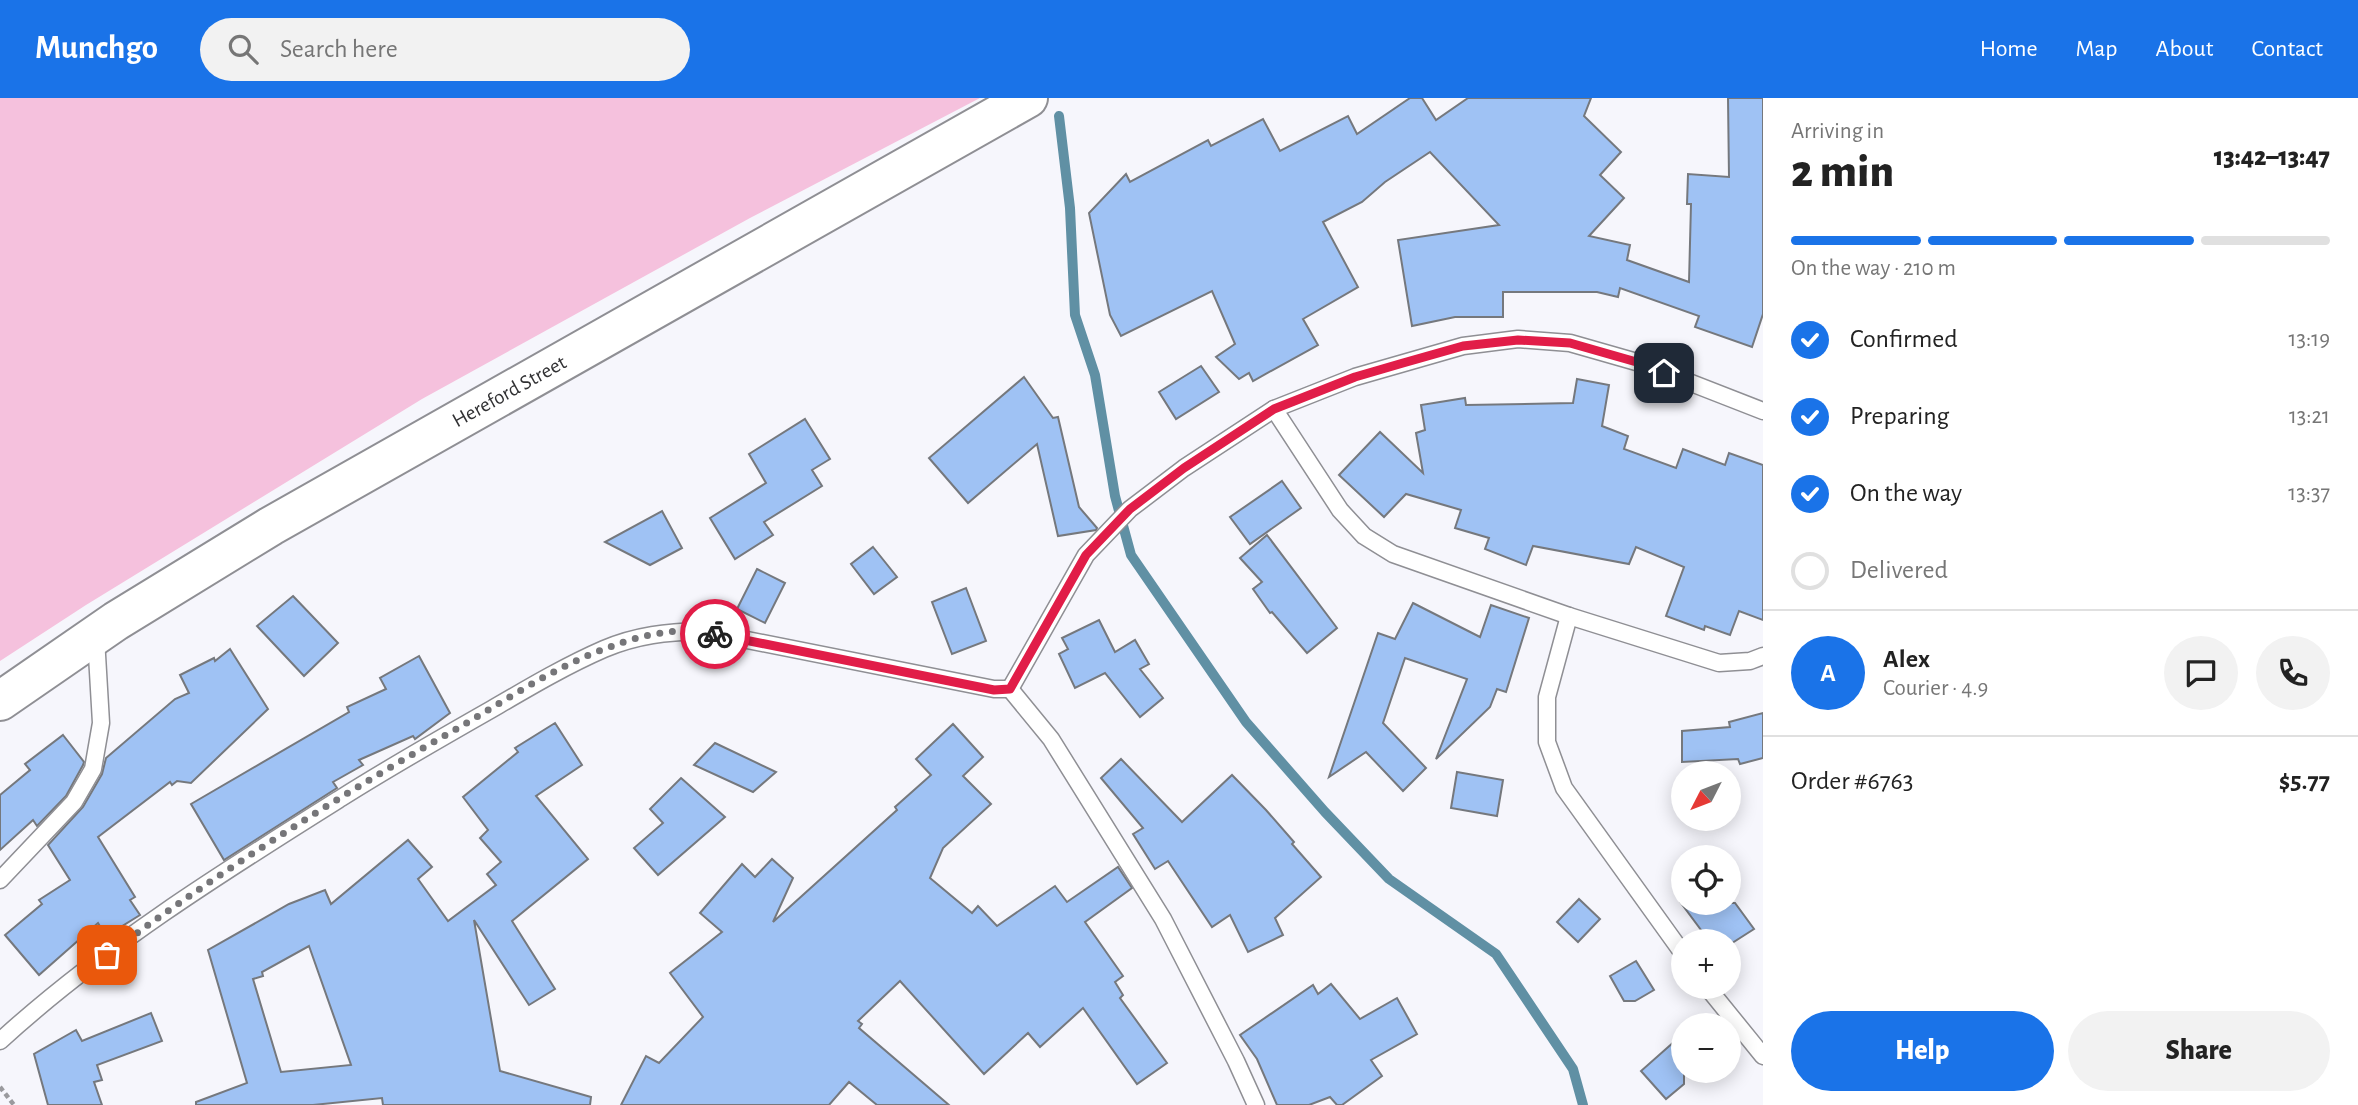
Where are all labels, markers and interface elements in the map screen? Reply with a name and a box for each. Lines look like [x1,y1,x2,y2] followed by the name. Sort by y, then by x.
[200,18,690,81] search box
[224,30,262,68] icon: search
[35,32,158,65] text: Munchgo
[280,36,398,62] text: Search here
[1980,37,2038,61] text: Home
[2076,37,2118,61] text: Map
[2156,37,2213,61] text: About
[2251,37,2323,61] text: Contact
[1791,120,1884,143] text: Arriving in
[2214,144,2330,170] text: 13:42–13:47
[1791,149,1894,195] text: 2 min
[1791,257,1956,280] text: On the way · 210 m
[1791,321,1829,359] icon: check
[1850,326,1958,352] text: Confirmed
[2289,328,2330,351] text: 13:19
[1634,343,1694,403] pin
[449,351,570,431] street label: Hereford Street
[1645,354,1683,392] icon: home
[1791,398,1829,436] icon: check
[1850,403,1949,429] text: Preparing
[2289,405,2330,428] text: 13:21
[1791,475,1829,513] icon: check
[1850,480,1962,506] text: On the way
[2288,482,2330,505] text: 13:37
[1850,557,1948,583] text: Delivered
[680,599,750,669] courier
[696,615,734,653] icon: bike
[2164,636,2238,710] button: chat
[2256,636,2330,710] button: phone
[1883,646,1930,672] text: Alex
[1820,660,1836,686] text: A
[1883,677,1988,700] text: Courier · 4.9
[1671,761,1741,831] north arrow
[1671,761,1741,1083] map controls
[1791,768,1913,794] text: Order #6763
[2279,768,2330,794] text: $5.77
[1671,845,1741,915] button: locate
[77,925,137,985] pin
[1671,929,1741,999] button: +
[88,936,126,974] icon: bag
[1791,1011,2054,1091] button: Help
[2068,1011,2330,1091] button: Share
[1671,1013,1741,1083] button: −

